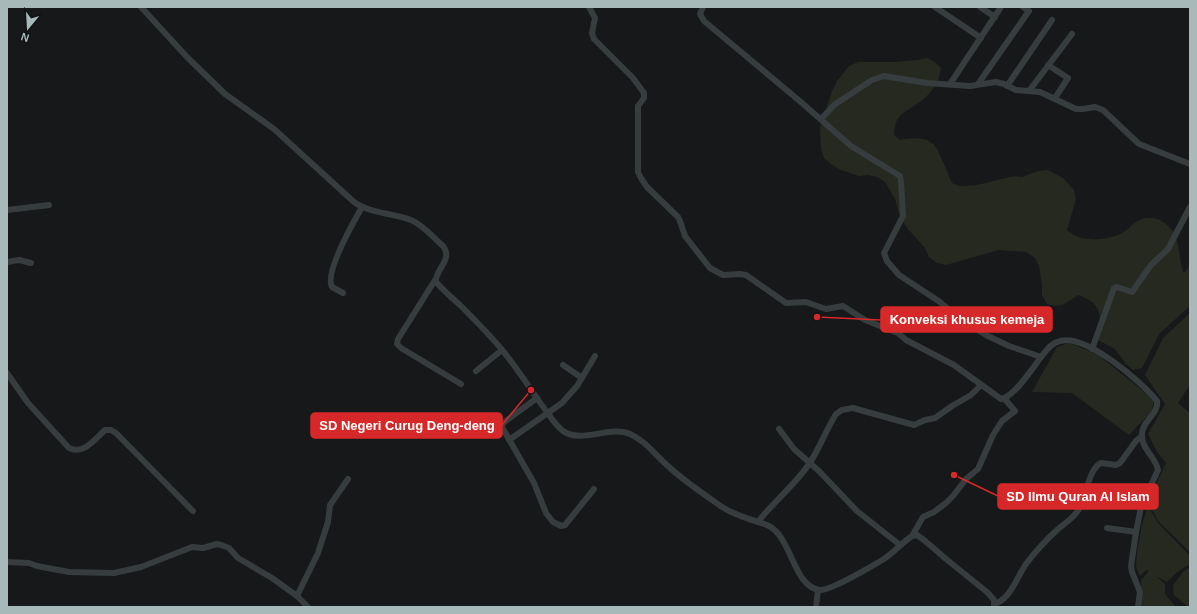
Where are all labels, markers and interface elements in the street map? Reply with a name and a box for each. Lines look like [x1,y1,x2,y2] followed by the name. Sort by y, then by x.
[8,8,48,48] north arrow
[19,31,31,44] text: N
[881,307,1052,332] callout: Konveksi khusus kemeja
[890,312,1045,327] text: Konveksi khusus kemeja
[311,413,502,438] callout: SD Negeri Curug Deng-deng
[319,418,495,433] text: SD Negeri Curug Deng-deng
[998,484,1158,509] callout: SD Ilmu Quran Al Islam
[1006,489,1150,504] text: SD Ilmu Quran Al Islam

